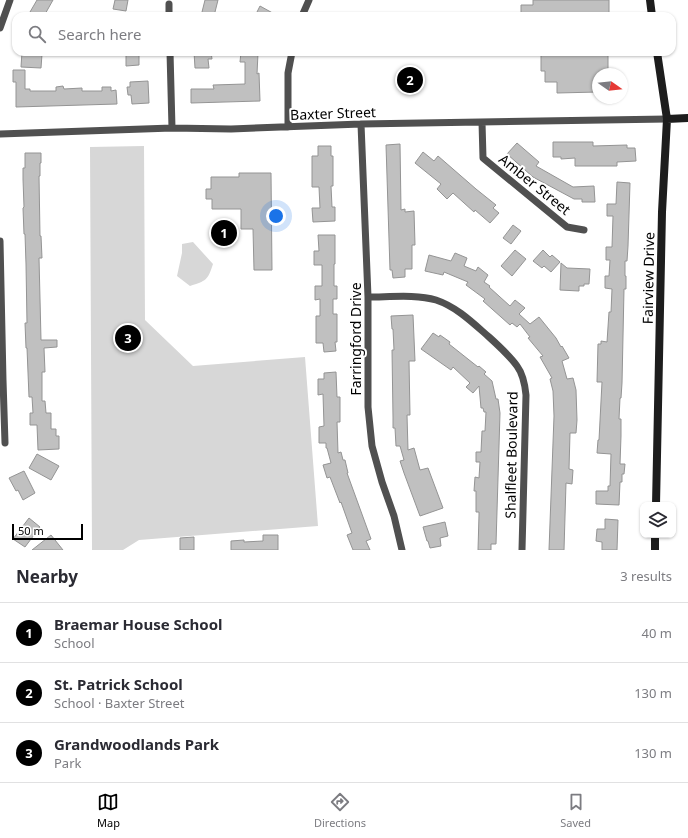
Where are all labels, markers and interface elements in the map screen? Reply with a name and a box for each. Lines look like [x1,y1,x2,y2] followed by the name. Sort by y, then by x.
[12,12,676,56] search box
[26,23,48,45] icon: search
[58,24,141,44] text: Search here
[397,65,423,95] pin: 2
[592,68,628,104] north arrow
[290,102,376,124] street label: Baxter Street
[495,149,575,219] street label: Amber Street
[266,206,286,226] your location
[211,218,237,248] pin: 1
[638,232,658,324] street label: Fairview Drive
[346,282,365,396] street label: Farringford Drive
[115,323,141,353] pin: 3
[500,391,522,519] street label: Shalfleet Boulevard
[640,502,676,538] map controls
[640,502,676,538] button: layers
[12,522,83,541] scale bar
[18,523,44,538] text: 50 m
[16,565,78,588] text: Nearby
[620,567,672,585] text: 3 results
[54,614,223,634] text: Braemar House School
[25,624,33,642] text: 1
[642,624,672,642] text: 40 m
[54,634,95,652] text: School
[54,674,183,694] text: St. Patrick School
[25,684,33,702] text: 2
[634,684,672,702] text: 130 m
[54,694,184,712] text: School · Baxter Street
[54,734,219,754] text: Grandwoodlands Park
[25,744,33,762] text: 3
[634,744,672,762] text: 130 m
[54,754,81,772] text: Park
[97,791,120,830] tab: Map
[314,791,366,830] tab: Directions
[560,791,591,830] tab: Saved

